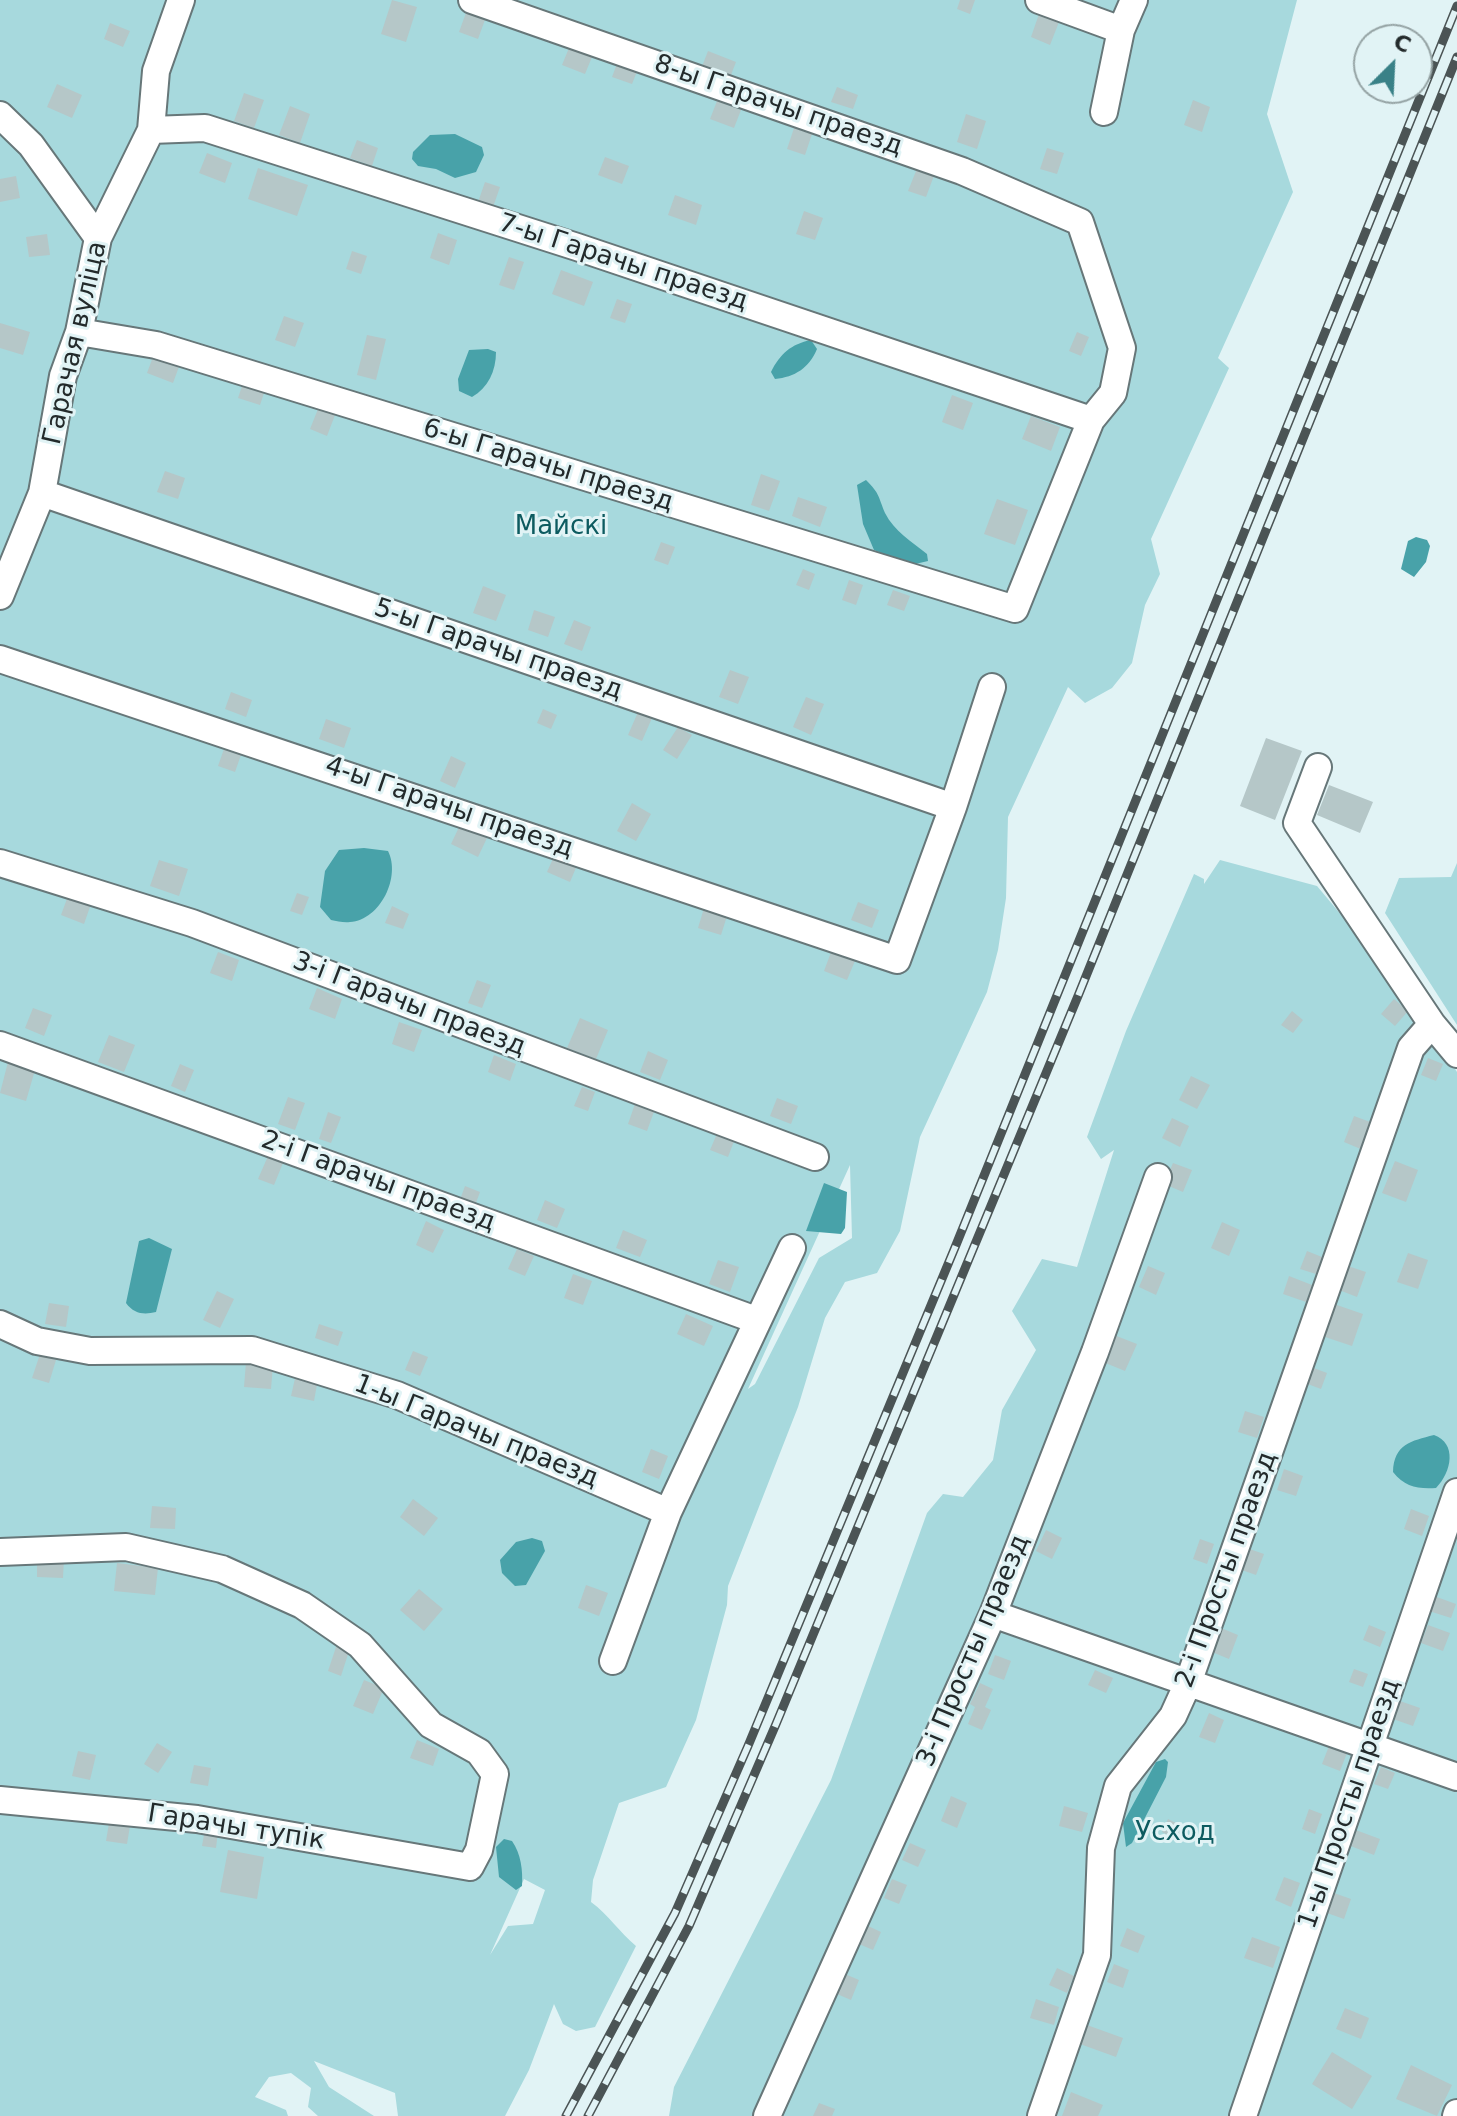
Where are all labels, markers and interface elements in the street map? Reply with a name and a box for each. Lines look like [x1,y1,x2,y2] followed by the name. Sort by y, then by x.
[1353,24,1433,104] north arrow
[1390,29,1415,58] text: С
[650,49,906,163] street label: 8-ы Гарачы праезд
[494,208,752,318] street label: 7-ы Гарачы праезд
[37,238,115,448] street label: Гарачая вуліца
[419,413,677,519] street label: 6-ы Гарачы праезд
[515,511,607,543] park label: Майскі
[370,593,626,707] street label: 5-ы Гарачы праезд
[321,751,577,865] street label: 4-ы Гарачы праезд
[288,946,530,1064] street label: 3-і Гарачы праезд
[257,1125,499,1239] street label: 2-і Гарачы праезд
[349,1369,603,1495] street label: 1-ы Гарачы праезд
[1170,1448,1284,1692] street label: 2-і Просты праезд
[911,1530,1037,1772] street label: 3-і Просты праезд
[1293,1675,1407,1933] street label: 1-ы Просты праезд
[145,1799,327,1857] street label: Гарачы тупік
[1135,1817,1215,1849] park label: Усход

